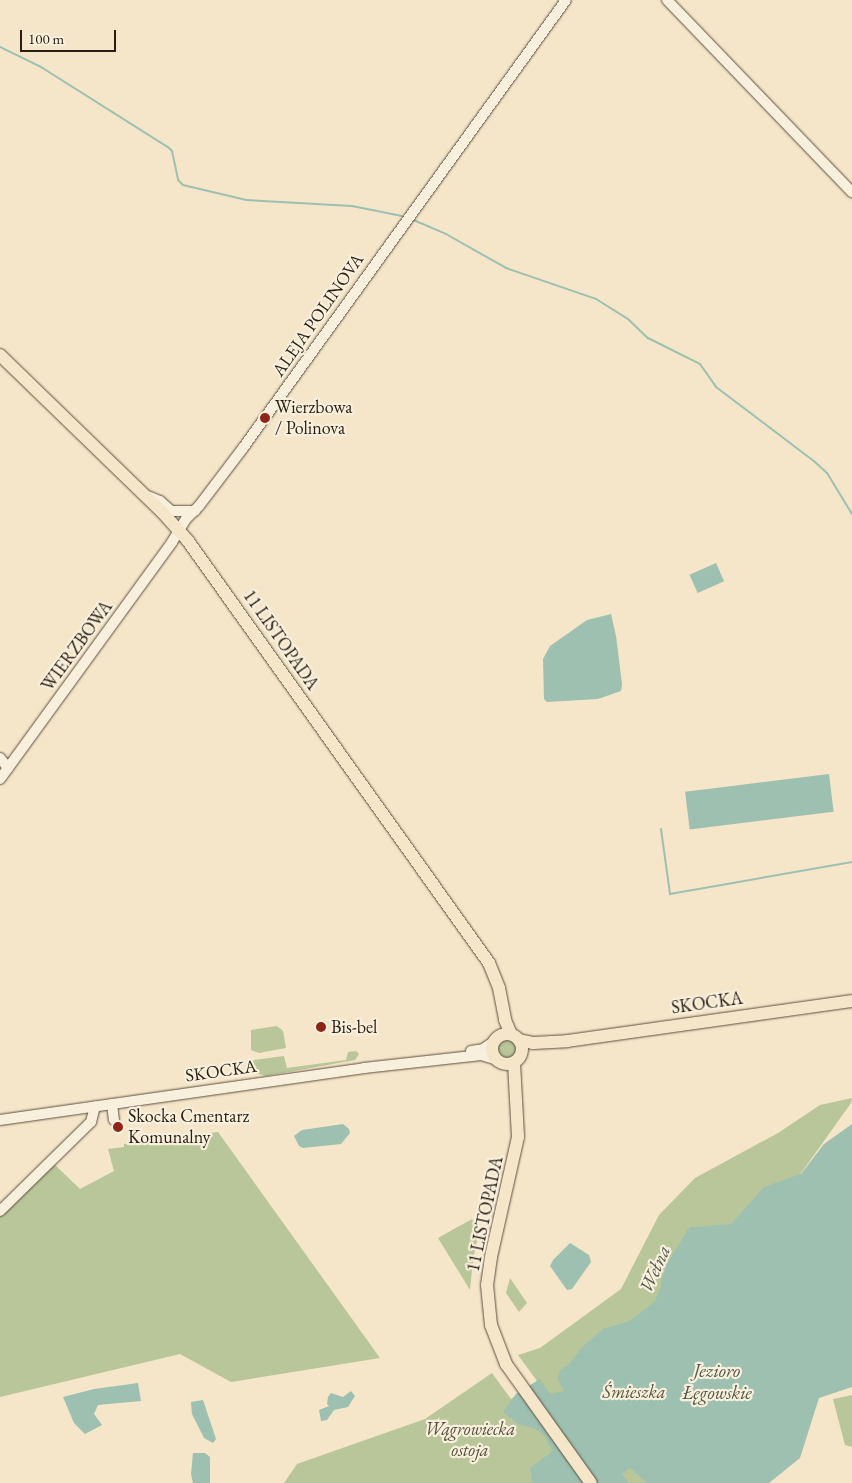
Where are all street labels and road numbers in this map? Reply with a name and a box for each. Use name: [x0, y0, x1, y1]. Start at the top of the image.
street label: ALEJA POLINOVA: [268, 249, 368, 381]
street label: 11 LISTOPADA: [238, 586, 324, 694]
street label: WIERZBOWA: [37, 596, 117, 696]
street label: SKOCKA: [670, 987, 744, 1019]
street label: SKOCKA: [184, 1055, 258, 1087]
street label: 11 LISTOPADA: [462, 1154, 508, 1274]

